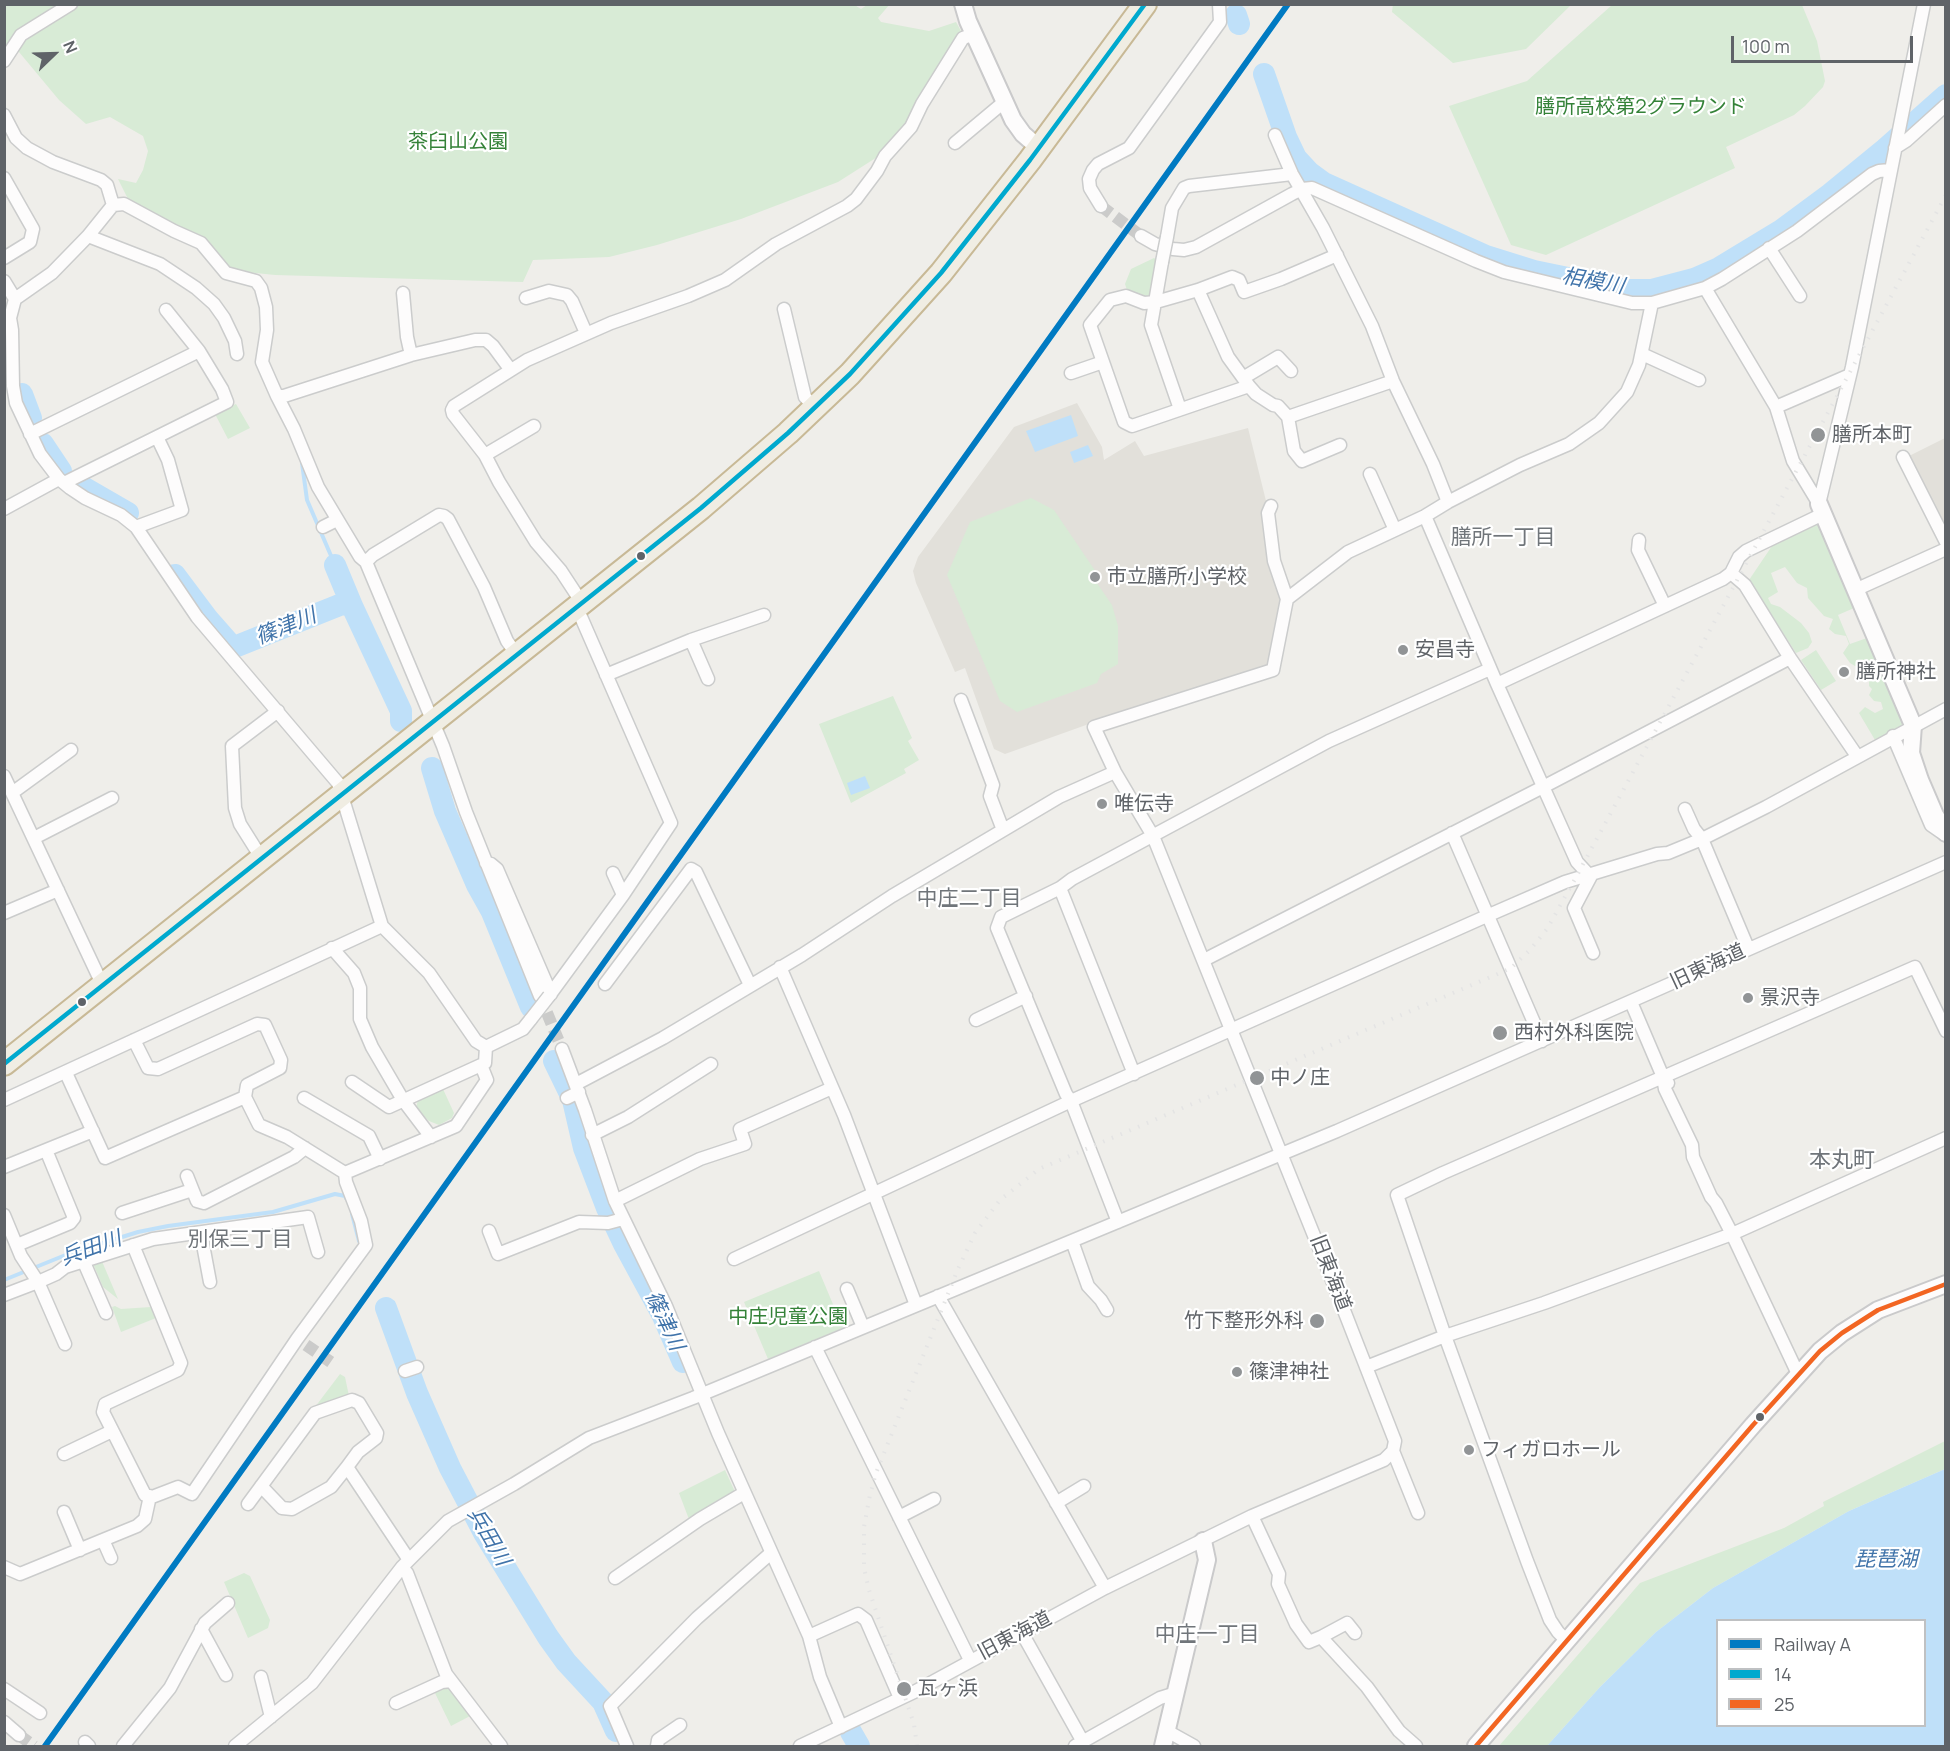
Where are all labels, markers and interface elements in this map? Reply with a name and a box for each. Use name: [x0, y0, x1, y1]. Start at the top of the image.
north arrow: [24, 24, 84, 84]
scale bar: [1734, 24, 1916, 62]
text: 100 m: [1742, 34, 1790, 58]
text: N: [58, 37, 83, 57]
park label: 膳所高校第2グラウンド: [1535, 95, 1747, 119]
park label: 茶臼山公園: [408, 130, 508, 154]
water label: 相模川: [1560, 264, 1626, 300]
place label: 膳所本町: [1832, 423, 1912, 447]
marker: 膳所本町: [1809, 426, 1827, 444]
district label: 膳所一丁目: [1451, 525, 1555, 551]
unlabelled marker: [635, 550, 647, 562]
place label: 市立膳所小学校: [1107, 565, 1247, 589]
marker: 市立膳所小学校: [1088, 570, 1102, 584]
water label: 篠津川: [252, 604, 320, 650]
place label: 安昌寺: [1415, 638, 1475, 662]
marker: 安昌寺: [1396, 643, 1410, 657]
place label: 膳所神社: [1856, 660, 1936, 684]
marker: 膳所神社: [1837, 665, 1851, 679]
place label: 唯伝寺: [1114, 792, 1174, 816]
marker: 唯伝寺: [1095, 797, 1109, 811]
district label: 中庄二丁目: [917, 886, 1021, 912]
street label: 旧東海道: [1667, 939, 1749, 995]
place label: 景沢寺: [1760, 986, 1820, 1010]
marker: 景沢寺: [1741, 991, 1755, 1005]
unlabelled marker: [76, 996, 88, 1008]
place label: 西村外科医院: [1514, 1021, 1634, 1045]
marker: 西村外科医院: [1491, 1024, 1509, 1042]
place label: 中ノ庄: [1270, 1066, 1330, 1090]
marker: 中ノ庄: [1248, 1069, 1266, 1087]
district label: 本丸町: [1809, 1148, 1875, 1174]
water label: 兵田川: [57, 1226, 125, 1272]
district label: 別保三丁目: [188, 1227, 292, 1253]
street label: 旧東海道: [1304, 1231, 1356, 1315]
water label: 篠津川: [639, 1287, 689, 1355]
park label: 中庄児童公園: [728, 1305, 848, 1329]
place label: 竹下整形外科: [1184, 1309, 1304, 1333]
marker: 竹下整形外科: [1308, 1312, 1326, 1330]
place label: 篠津神社: [1249, 1360, 1329, 1384]
marker: 篠津神社: [1230, 1365, 1244, 1379]
unlabelled marker: [1754, 1411, 1766, 1423]
place label: フィガロホール: [1481, 1438, 1621, 1462]
marker: フィガロホール: [1462, 1443, 1476, 1457]
water label: 兵田川: [461, 1503, 515, 1571]
water label: 琵琶湖: [1855, 1547, 1917, 1573]
street label: 旧東海道: [974, 1607, 1056, 1665]
legend: [1716, 1619, 1926, 1727]
district label: 中庄一丁目: [1155, 1622, 1259, 1648]
text: Railway A: [1774, 1632, 1851, 1656]
text: 14: [1774, 1662, 1792, 1686]
place label: 瓦ヶ浜: [918, 1677, 978, 1701]
marker: 瓦ヶ浜: [895, 1680, 913, 1698]
text: 25: [1774, 1692, 1795, 1716]

